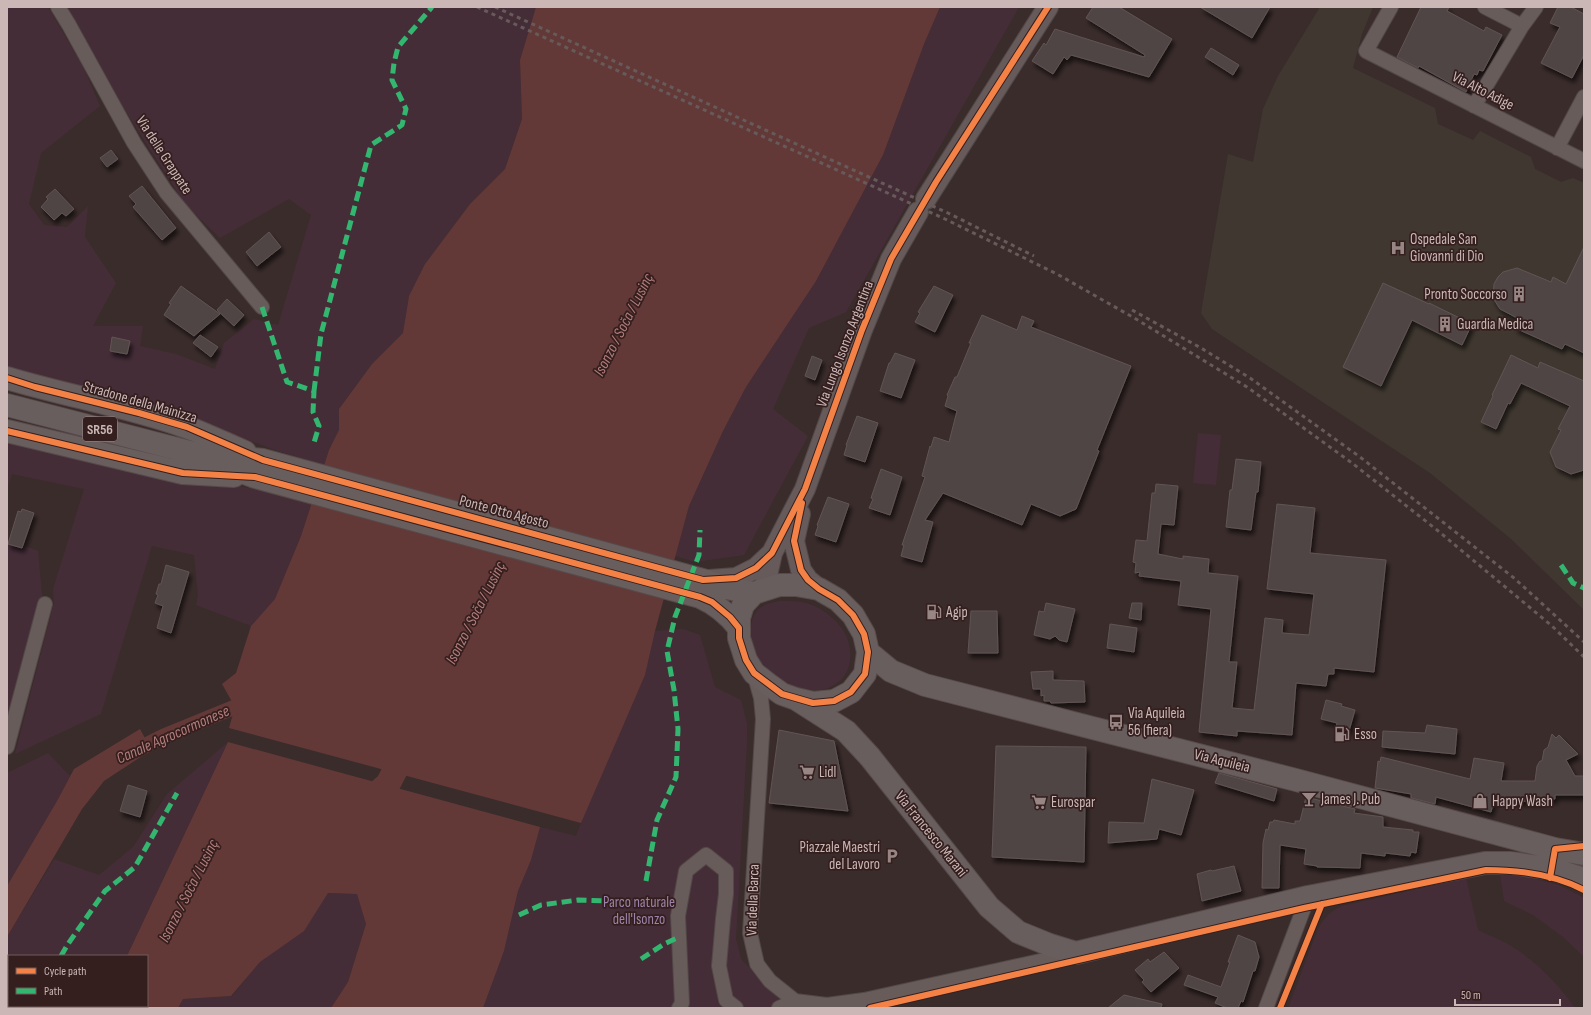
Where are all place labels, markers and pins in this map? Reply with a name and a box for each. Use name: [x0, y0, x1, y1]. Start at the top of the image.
place label: Ospedale San Giovanni di Dio: [1410, 230, 1484, 266]
hospital icon: Ospedale San Giovanni di Dio: [1389, 239, 1407, 257]
place label: Pronto Soccorso: [1424, 285, 1507, 304]
building icon: Pronto Soccorso: [1510, 285, 1528, 303]
building icon: Guardia Medica: [1436, 315, 1454, 333]
place label: Guardia Medica: [1457, 315, 1534, 334]
fuel station icon: Agip: [925, 603, 943, 621]
place label: Agip: [945, 603, 968, 622]
place label: Via Aquileia 56 (fiera): [1128, 704, 1185, 740]
bus stop icon: Via Aquileia 56 (fiera): [1107, 713, 1125, 731]
fuel station icon: Esso: [1333, 725, 1351, 743]
place label: Esso: [1354, 725, 1377, 744]
supermarket icon: Lidl: [798, 763, 816, 781]
place label: Lidl: [819, 763, 836, 782]
bar icon: James J. Pub: [1300, 790, 1318, 808]
place label: James J. Pub: [1320, 790, 1380, 809]
shop icon: Happy Wash: [1471, 792, 1489, 810]
place label: Happy Wash: [1492, 792, 1553, 811]
supermarket icon: Eurospar: [1030, 793, 1048, 811]
place label: Eurospar: [1051, 793, 1096, 812]
place label: Piazzale Maestri del Lavoro: [800, 838, 880, 874]
parking icon: Piazzale Maestri del Lavoro: [883, 847, 901, 865]

